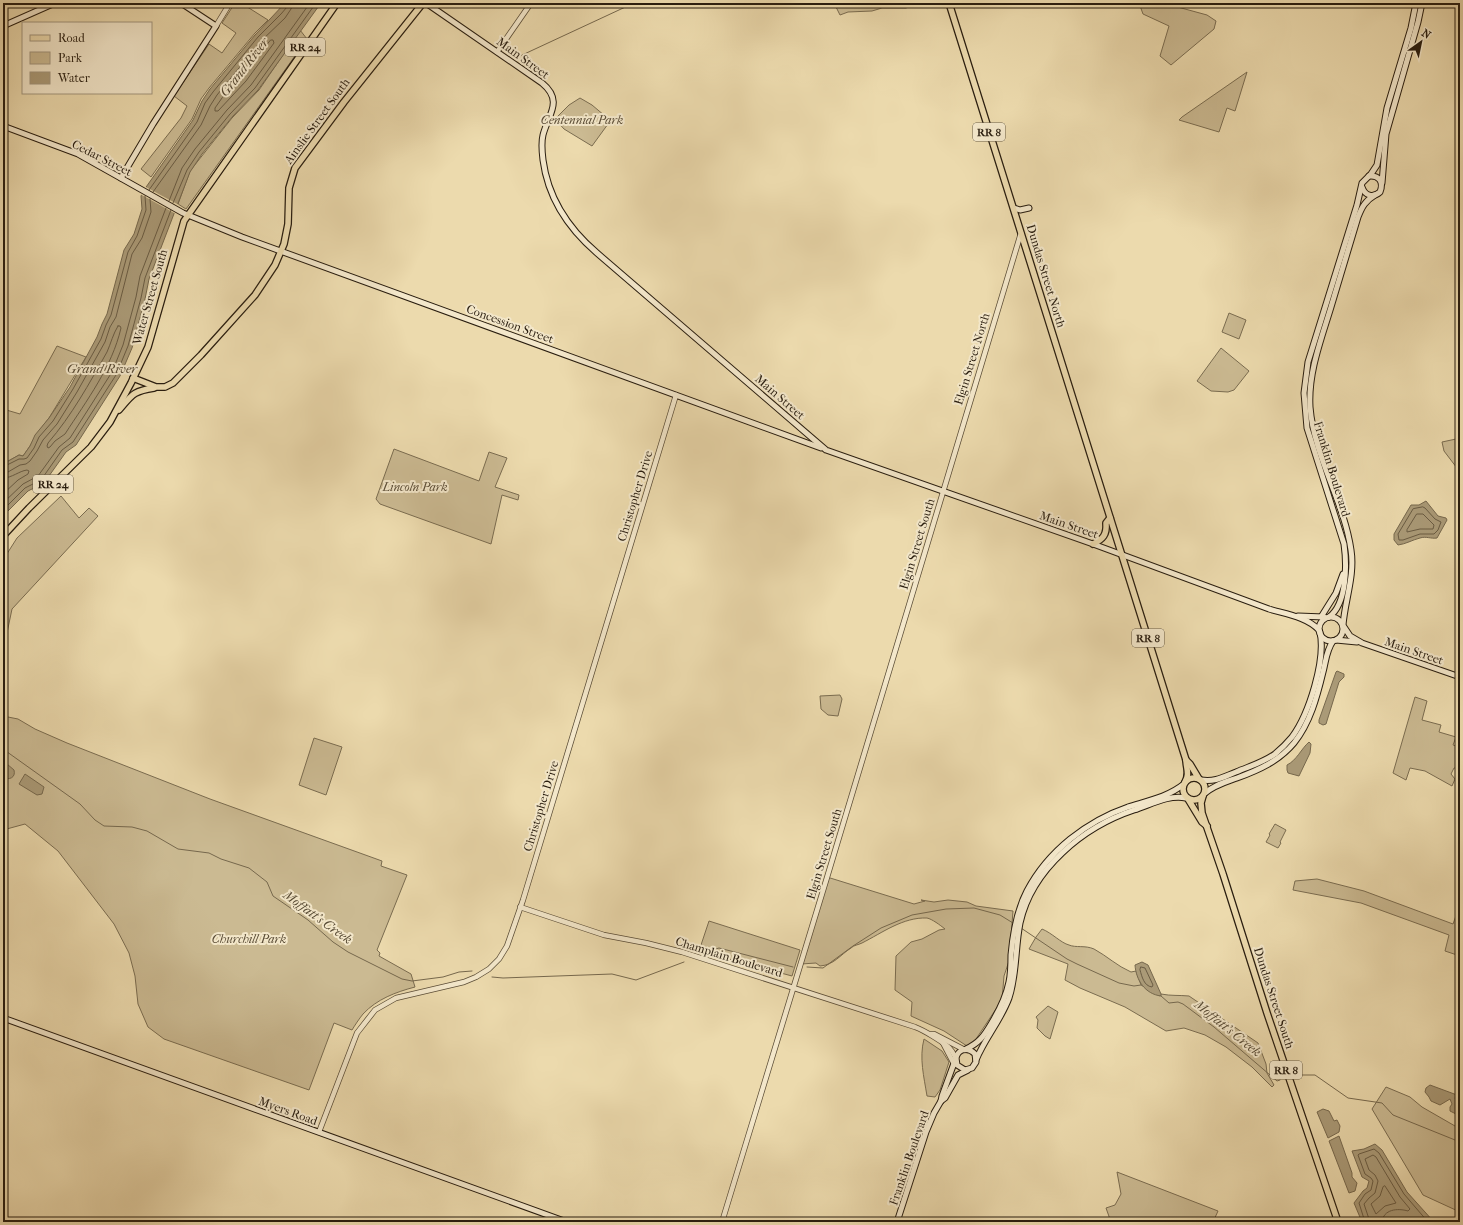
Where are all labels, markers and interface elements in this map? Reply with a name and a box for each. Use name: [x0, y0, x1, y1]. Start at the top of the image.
legend: [22, 22, 152, 94]
north arrow: [1401, 22, 1441, 62]
text: N: [1419, 26, 1434, 42]
text: Road: [58, 31, 85, 45]
water label: Grand River: [217, 34, 272, 99]
street label: Main Street: [494, 34, 552, 82]
road number: RR 24: [285, 38, 325, 56]
text: Park: [58, 51, 83, 65]
text: Water: [57, 71, 91, 85]
street label: Ainslie Street South: [281, 75, 353, 167]
park label: Centennial Park: [541, 113, 623, 127]
road number: RR 8: [973, 123, 1005, 141]
street label: Cedar Street: [70, 137, 135, 179]
street label: Dundas Street North: [1024, 223, 1068, 330]
street label: Water Street South: [129, 247, 170, 347]
street label: Concession Street: [464, 302, 556, 347]
street label: Elgin Street North: [951, 311, 993, 407]
water label: Grand River: [67, 361, 138, 376]
street label: Main Street: [752, 372, 808, 423]
street label: Franklin Boulevard: [1311, 420, 1353, 519]
street label: Christopher Drive: [615, 449, 655, 543]
road number: RR 24: [33, 475, 73, 493]
park label: Lincoln Park: [381, 480, 448, 494]
street label: Elgin Street South: [897, 497, 938, 591]
street label: Main Street: [1038, 508, 1101, 542]
road number: RR 8: [1132, 629, 1164, 647]
street label: Main Street: [1383, 634, 1446, 668]
street label: Christopher Drive: [521, 759, 561, 853]
street label: Elgin Street South: [804, 807, 845, 901]
water label: Moffatt's Creek: [280, 887, 355, 947]
park label: Churchill Park: [212, 932, 286, 946]
street label: Champlain Boulevard: [674, 934, 785, 980]
street label: Dundas Street South: [1251, 945, 1297, 1051]
water label: Moffatt's Creek: [1191, 996, 1264, 1059]
road number: RR 8: [1270, 1061, 1302, 1079]
street label: Myers Road: [257, 1094, 320, 1128]
street label: Franklin Boulevard: [886, 1108, 932, 1207]

